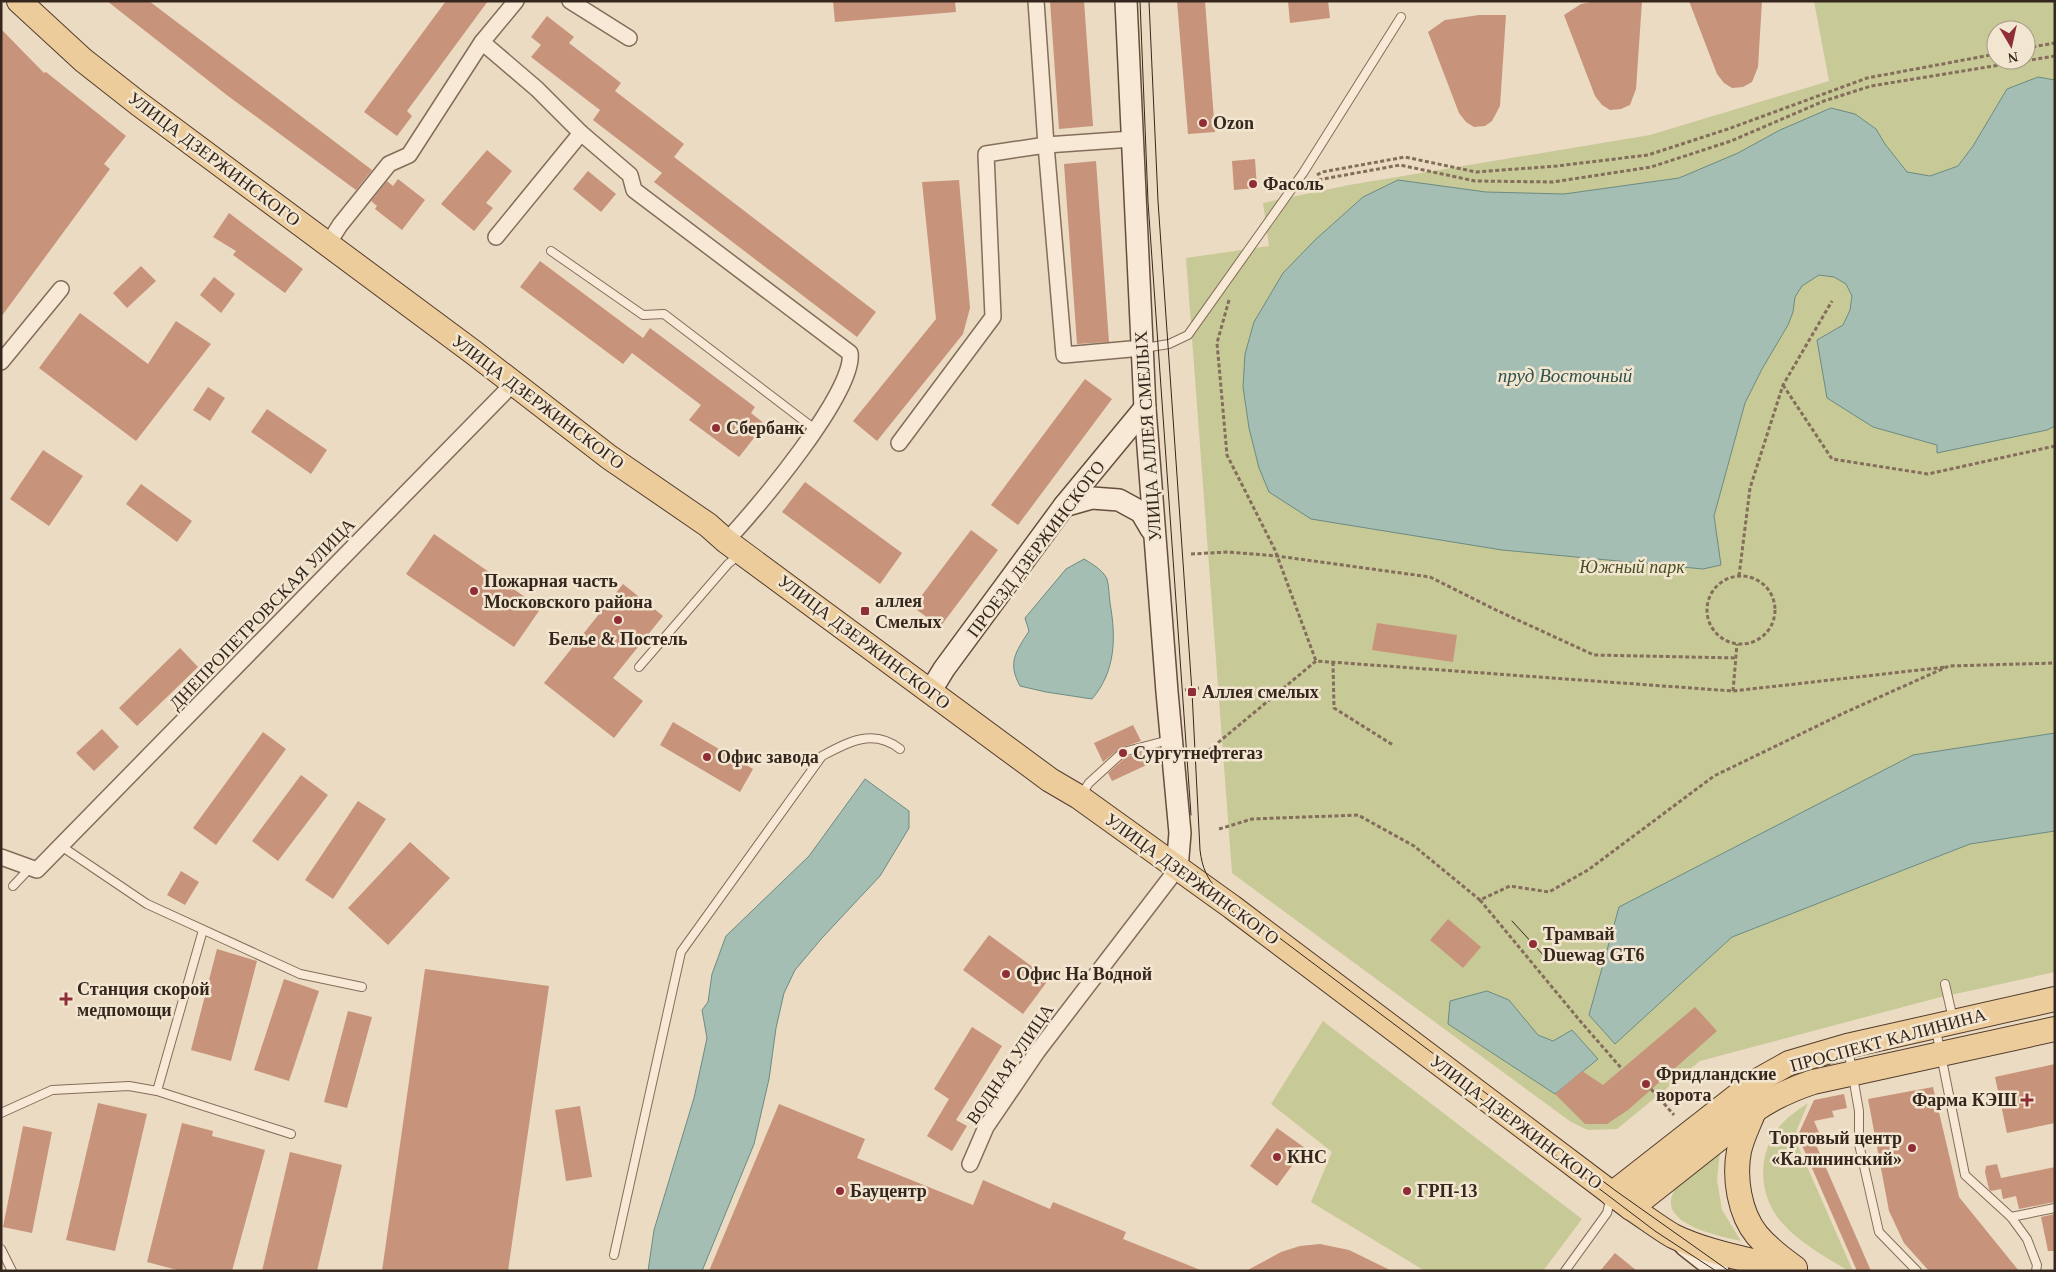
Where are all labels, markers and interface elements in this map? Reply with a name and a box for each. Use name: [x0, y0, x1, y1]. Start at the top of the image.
north arrow: [1986, 20, 2036, 70]
text: N: [2007, 49, 2019, 66]
street label: УЛИЦА ДЗЕРЖИНСКОГО: [124, 88, 304, 230]
place label: Ozon: [1213, 113, 1254, 133]
marker: Ozon: [1197, 117, 1209, 129]
place label: Фасоль: [1263, 174, 1324, 194]
marker: Фасоль: [1247, 178, 1259, 190]
street label: УЛИЦА АЛЛЕЯ СМЕЛЫХ: [1131, 330, 1165, 542]
street label: УЛИЦА ДЗЕРЖИНСКОГО: [448, 331, 628, 473]
water label: пруд Восточный: [1498, 365, 1633, 386]
place label: Сбербанк: [726, 418, 805, 438]
marker: Сбербанк: [710, 422, 722, 434]
street label: ПРОЕЗД ДЗЕРЖИНСКОГО: [963, 457, 1109, 641]
street label: ДНЕПРОПЕТРОВСКАЯ УЛИЦА: [165, 514, 359, 714]
park label: Южный парк: [1578, 557, 1685, 577]
place label: Пожарная часть Московского района: [484, 571, 652, 612]
street label: УЛИЦА ДЗЕРЖИНСКОГО: [774, 571, 954, 713]
marker: Пожарная часть Московского района: [468, 585, 480, 597]
place label: аллея Смелых: [875, 591, 941, 632]
marker: аллея Смелых: [859, 605, 871, 617]
marker: Белье & Постель: [612, 614, 624, 626]
place label: Белье & Постель: [549, 629, 688, 649]
place label: Аллея смелых: [1202, 682, 1319, 702]
marker: Аллея смелых: [1186, 686, 1198, 698]
place label: Сургутнефтегаз: [1133, 743, 1263, 763]
place label: Офис завода: [717, 747, 819, 767]
marker: Сургутнефтегаз: [1117, 747, 1129, 759]
marker: Офис завода: [701, 751, 713, 763]
street label: УЛИЦА ДЗЕРЖИНСКОГО: [1101, 809, 1283, 949]
place label: Трамвай Duewag GT6: [1543, 924, 1645, 965]
marker: Трамвай Duewag GT6: [1527, 938, 1539, 950]
place label: Офис На Водной: [1016, 964, 1152, 984]
marker: Офис На Водной: [1000, 968, 1012, 980]
place label: Станция скорой медпомощи: [77, 979, 210, 1020]
marker: Станция скорой медпомощи: [59, 992, 73, 1006]
street label: ВОДНАЯ УЛИЦА: [962, 1000, 1058, 1128]
street label: ПРОСПЕКТ КАЛИНИНА: [1788, 1004, 1988, 1076]
street label: УЛИЦА ДЗЕРЖИНСКОГО: [1426, 1051, 1606, 1193]
place label: Фридландские ворота: [1656, 1064, 1776, 1105]
marker: Фридландские ворота: [1640, 1078, 1652, 1090]
place label: Фарма КЭШ: [1912, 1090, 2017, 1110]
marker: Фарма КЭШ: [2021, 1094, 2033, 1106]
place label: Торговый центр «Калининский»: [1769, 1128, 1902, 1169]
marker: Торговый центр «Калининский»: [1906, 1142, 1918, 1154]
place label: КНС: [1287, 1147, 1327, 1167]
marker: КНС: [1271, 1151, 1283, 1163]
place label: Бауцентр: [850, 1181, 927, 1201]
place label: ГРП-13: [1417, 1181, 1477, 1201]
marker: Бауцентр: [834, 1185, 846, 1197]
marker: ГРП-13: [1401, 1185, 1413, 1197]

